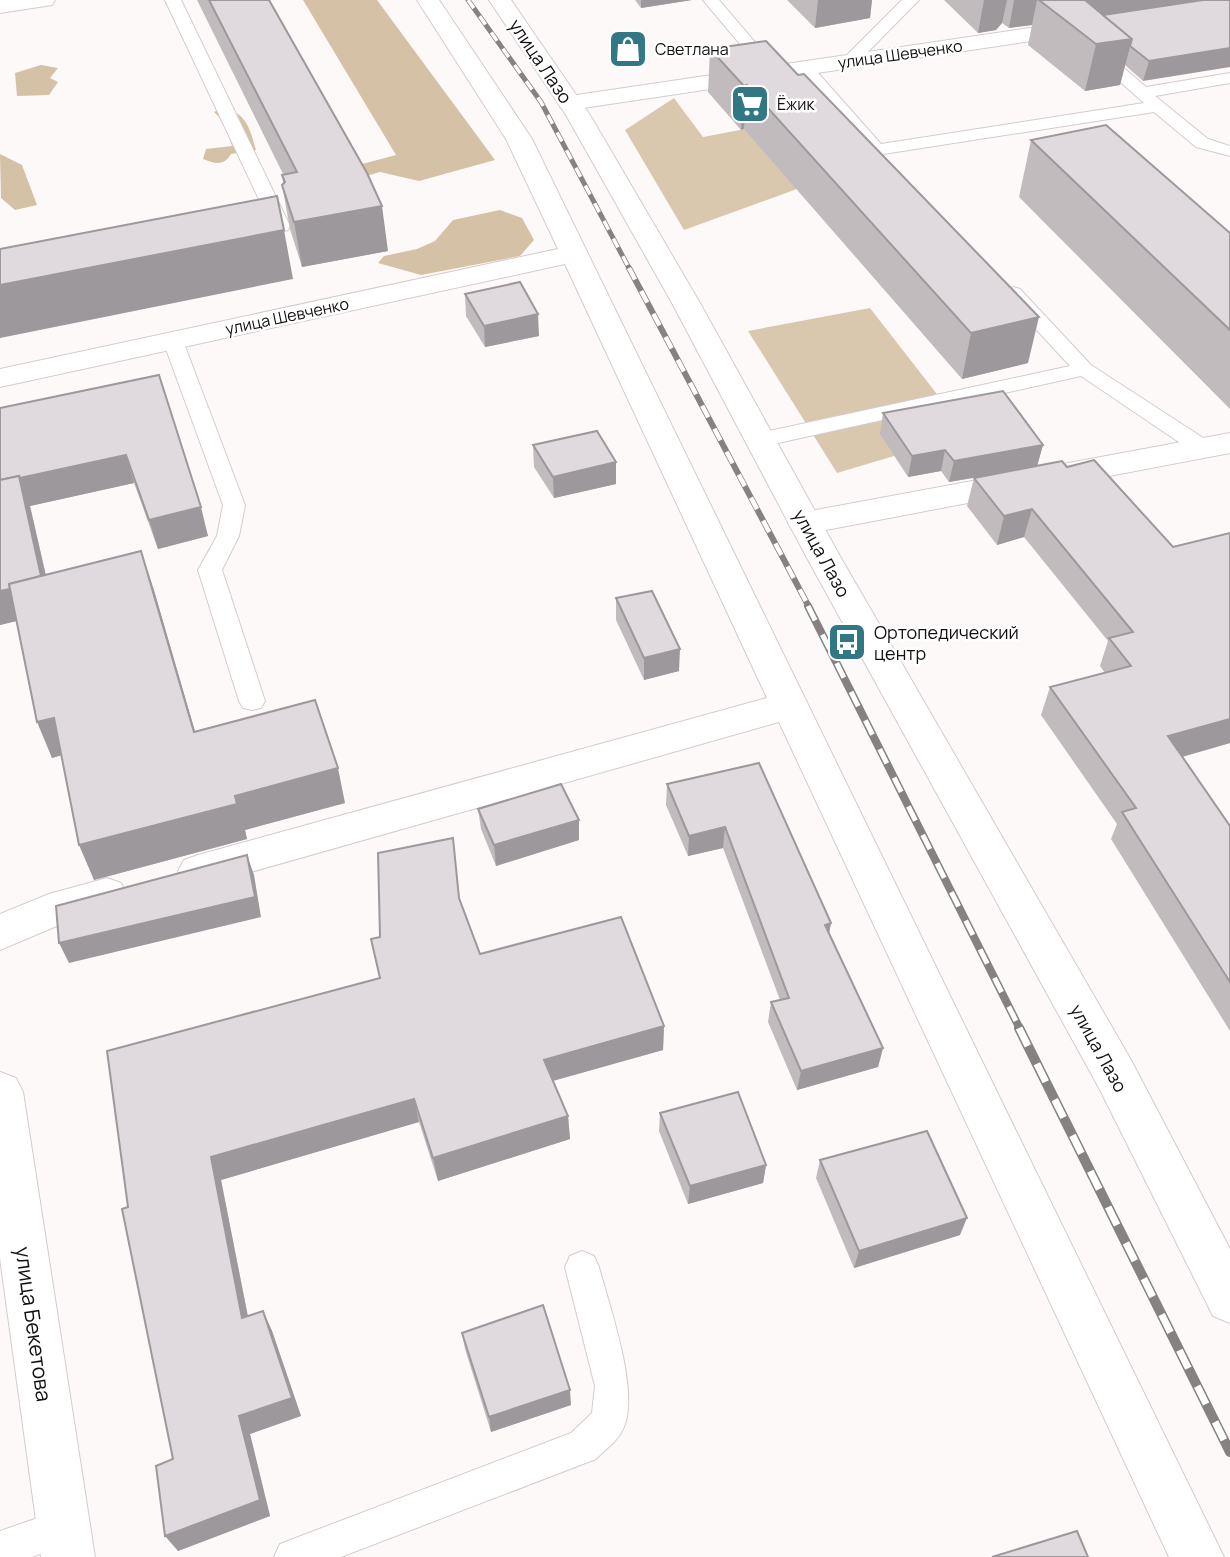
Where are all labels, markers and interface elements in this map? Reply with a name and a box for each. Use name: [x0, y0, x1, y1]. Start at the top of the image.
street label: улица Лазо: [504, 14, 578, 108]
shop icon: Светлана: [607, 28, 649, 70]
street label: улица Шевченко: [836, 34, 964, 74]
place label: Светлана: [655, 38, 729, 60]
supermarket icon: Ёжик: [729, 83, 771, 125]
place label: Ёжик: [777, 93, 815, 115]
street label: улица Шевченко: [223, 292, 351, 340]
street label: улица Лазо: [788, 505, 856, 601]
place label: Ортопедический центр: [874, 620, 1019, 665]
bus stop icon: Ортопедический центр: [826, 621, 868, 663]
street label: улица Лазо: [1065, 1000, 1133, 1096]
street label: улица Бекетова: [9, 1245, 59, 1403]

